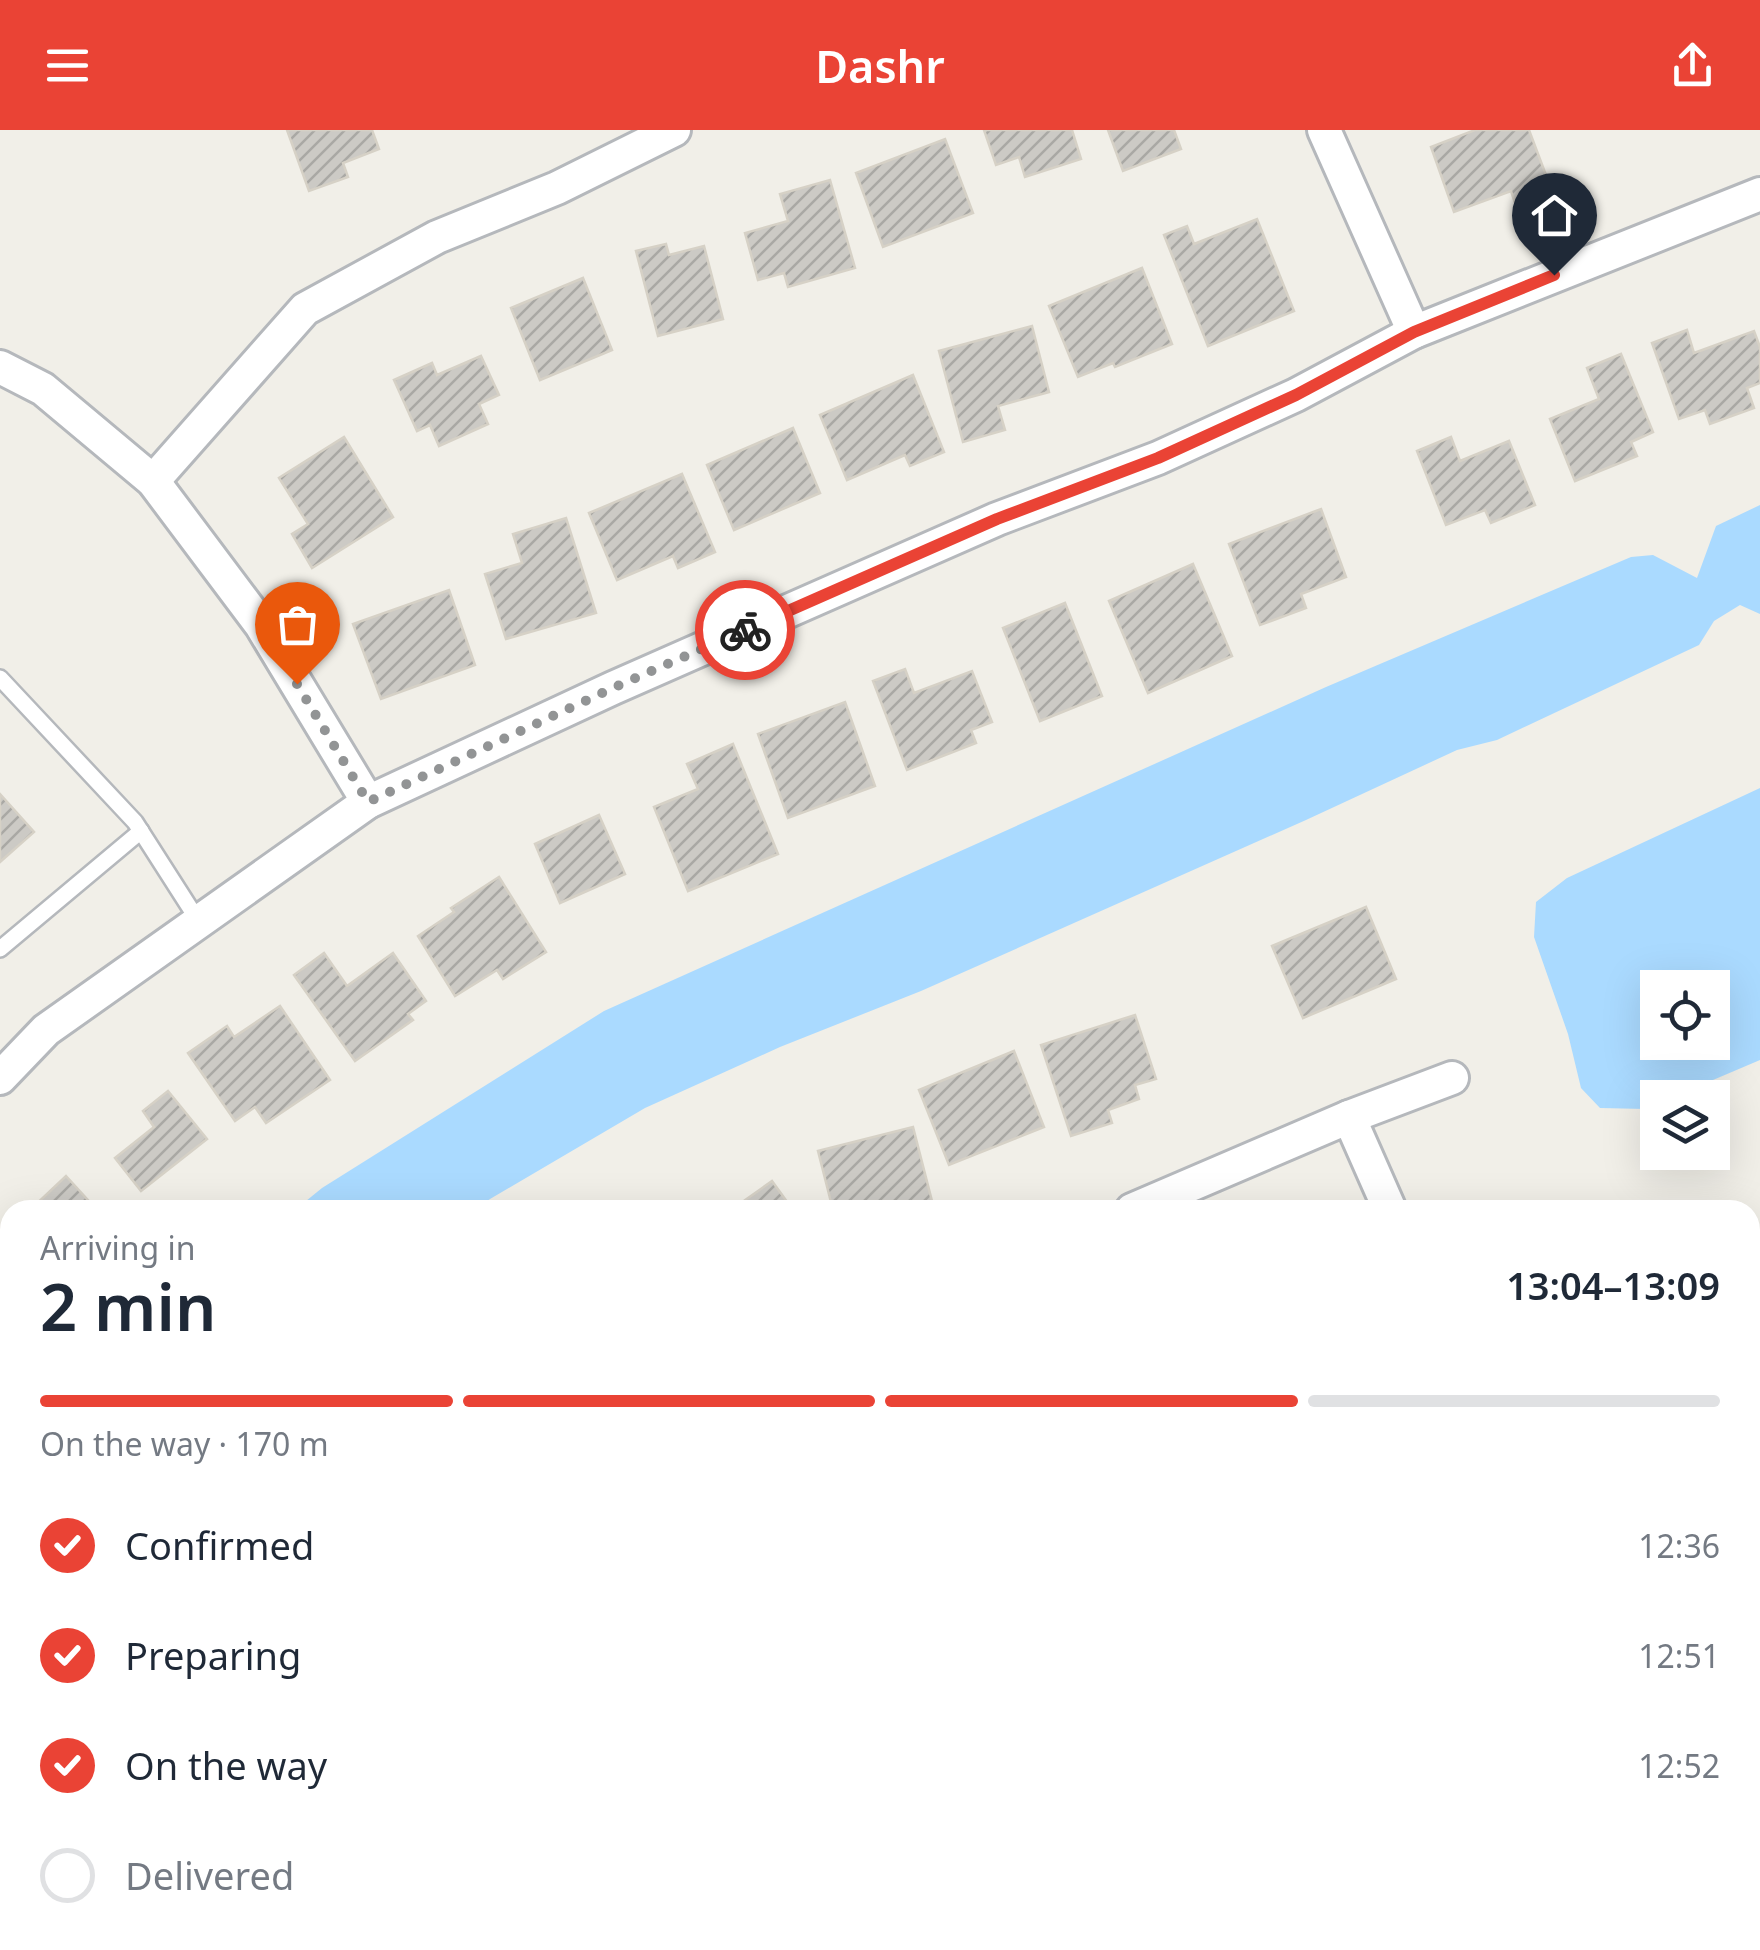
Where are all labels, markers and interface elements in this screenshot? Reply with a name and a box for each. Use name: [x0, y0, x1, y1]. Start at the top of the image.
text: Dashr: [815, 35, 945, 96]
icon: menu: [40, 38, 95, 93]
icon: share: [1665, 38, 1720, 93]
pin: [1512, 173, 1597, 276]
icon: home: [1527, 188, 1582, 243]
courier: [695, 580, 795, 680]
pin: [255, 582, 340, 685]
icon: bag: [270, 597, 325, 652]
icon: bike: [718, 603, 773, 658]
map controls: [1640, 970, 1730, 1170]
button: locate: [1640, 970, 1730, 1060]
button: layers: [1640, 1080, 1730, 1170]
text: Arriving in: [40, 1226, 195, 1269]
text: 13:04–13:09: [1506, 1259, 1720, 1311]
text: 2 min: [40, 1262, 216, 1350]
text: On the way · 170 m: [40, 1422, 329, 1465]
icon: check: [40, 1518, 95, 1573]
text: Confirmed: [125, 1519, 314, 1571]
text: 12:36: [1638, 1524, 1720, 1567]
icon: check: [40, 1628, 95, 1683]
text: Preparing: [125, 1629, 301, 1681]
text: 12:51: [1638, 1634, 1720, 1677]
icon: check: [40, 1738, 95, 1793]
text: On the way: [125, 1739, 327, 1791]
text: 12:52: [1638, 1744, 1720, 1787]
text: Delivered: [125, 1849, 294, 1901]

